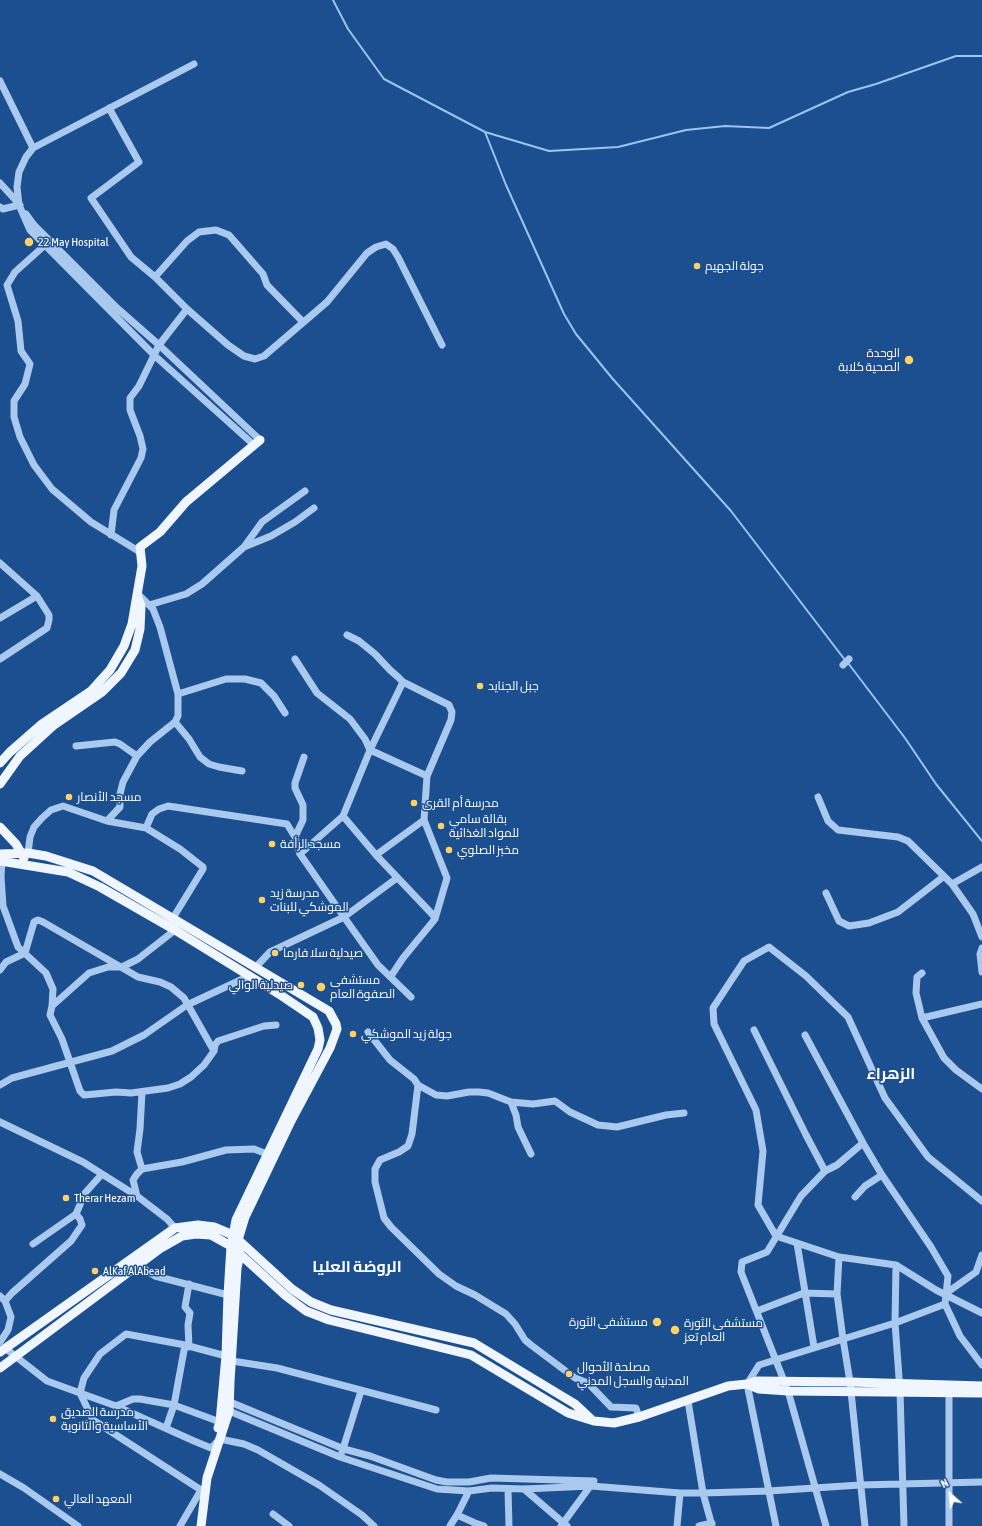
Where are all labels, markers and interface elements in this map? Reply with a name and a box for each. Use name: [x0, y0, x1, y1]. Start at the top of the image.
place label: 22 May Hospital: [38, 235, 109, 249]
marker: 22 May Hospital: [23, 236, 35, 248]
place label: جولة الجهيم: [705, 259, 764, 273]
marker: جولة الجهيم: [692, 261, 702, 271]
place label: الوحدة الصحية كلابة: [838, 346, 900, 374]
marker: الوحدة الصحية كلابة: [903, 354, 915, 366]
place label: جبل الجنايد: [488, 679, 539, 693]
marker: جبل الجنايد: [475, 681, 485, 691]
place label: مسجد الأنصار: [77, 790, 141, 804]
marker: مسجد الأنصار: [64, 792, 74, 802]
place label: مدرسة أم القرى: [422, 796, 499, 810]
marker: مدرسة أم القرى: [409, 798, 419, 808]
place label: بقالة سامي للمواد الغذائية: [449, 812, 519, 840]
marker: بقالة سامي للمواد الغذائية: [436, 821, 446, 831]
place label: مسجد الرأفة: [280, 837, 341, 851]
marker: مسجد الرأفة: [267, 839, 277, 849]
place label: مخبز الصلوي: [457, 843, 519, 857]
marker: مخبز الصلوي: [444, 845, 454, 855]
place label: مدرسة زيد الموشكي للبنات: [270, 886, 349, 914]
marker: مدرسة زيد الموشكي للبنات: [257, 895, 267, 905]
place label: صيدلية سلا فارما: [283, 946, 363, 960]
marker: صيدلية سلا فارما: [270, 948, 280, 958]
place label: مستشفى الصفوة العام: [330, 973, 395, 1001]
place label: صيدلية الوالي: [229, 978, 293, 992]
marker: صيدلية الوالي: [296, 980, 306, 990]
marker: مستشفى الصفوة العام: [315, 981, 327, 993]
place label: جولة زيد الموشكي: [361, 1027, 452, 1041]
marker: جولة زيد الموشكي: [348, 1029, 358, 1039]
district label: الزهراء: [867, 1064, 915, 1084]
place label: Therar Hezam: [74, 1191, 135, 1205]
marker: Therar Hezam: [61, 1193, 71, 1203]
district label: الروضة العليا: [312, 1257, 402, 1277]
place label: AlKaf AlAbead: [103, 1264, 166, 1278]
marker: AlKaf AlAbead: [90, 1266, 100, 1276]
place label: مستشفى الثورة: [569, 1315, 648, 1329]
marker: مستشفى الثورة: [651, 1316, 663, 1328]
place label: مستشفى الثورة العام تعز: [684, 1316, 763, 1344]
marker: مستشفى الثورة العام تعز: [669, 1324, 681, 1336]
place label: مصلحة الأحوال المدنية والسجل المدني: [577, 1360, 689, 1388]
marker: مصلحة الأحوال المدنية والسجل المدني: [564, 1369, 574, 1379]
place label: مدرسة الصديق الأساسية والثانوية: [61, 1405, 148, 1433]
marker: مدرسة الصديق الأساسية والثانوية: [48, 1414, 58, 1424]
north arrow: [930, 1474, 970, 1514]
text: N: [939, 1476, 950, 1490]
place label: المعهد العالي: [64, 1492, 132, 1506]
marker: المعهد العالي: [51, 1494, 61, 1504]

